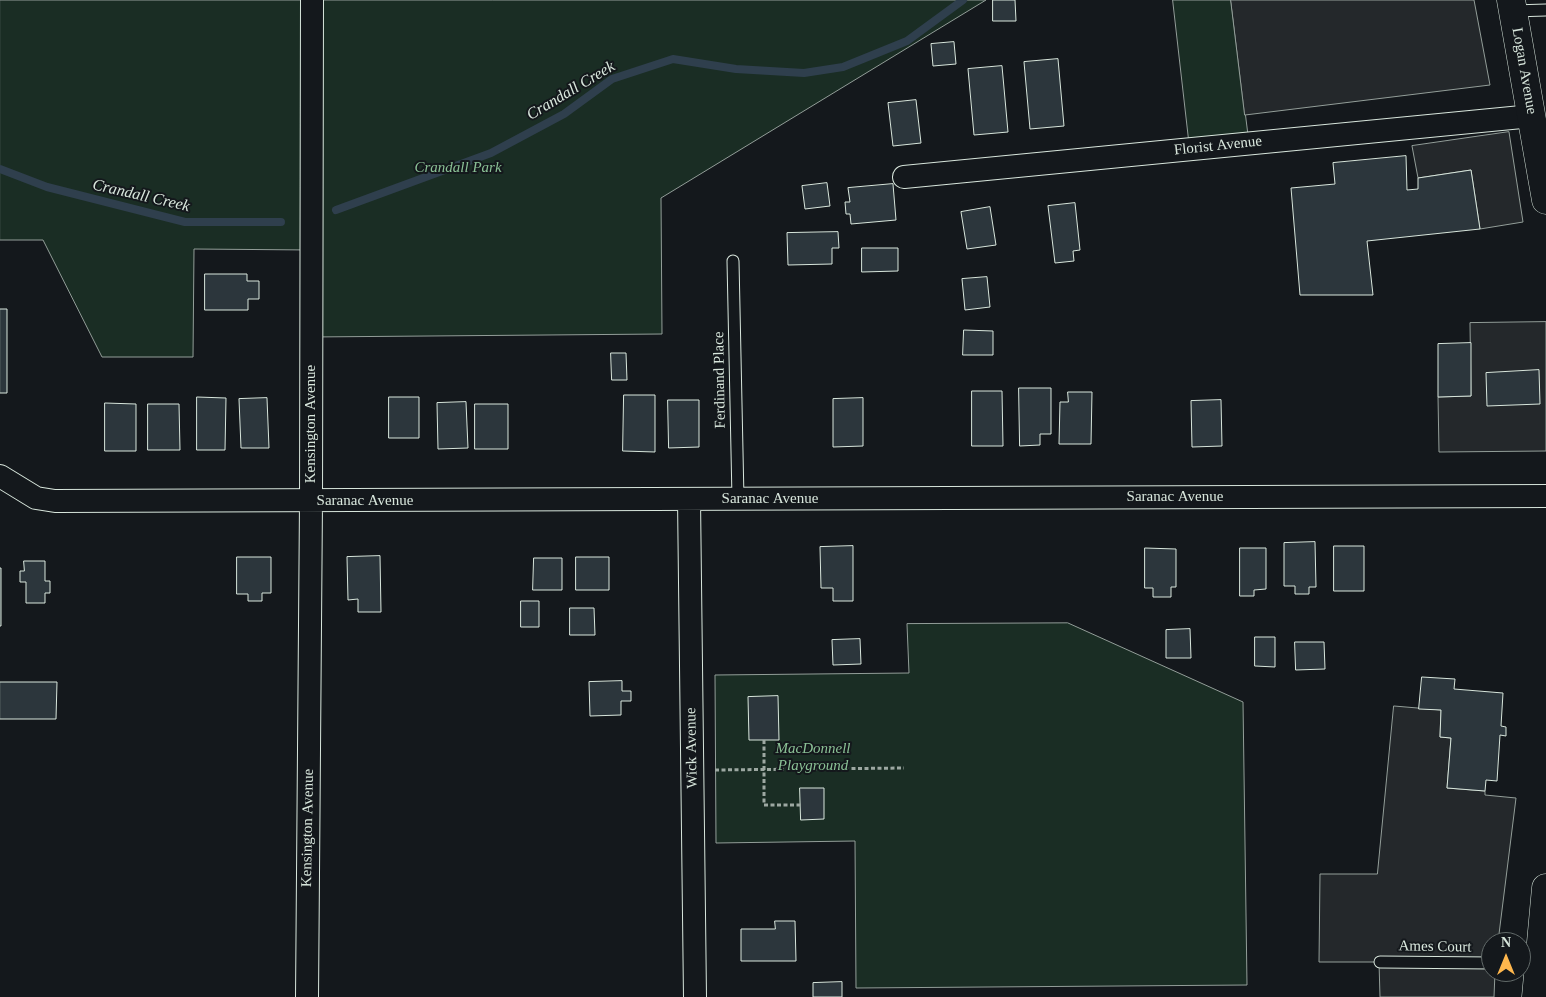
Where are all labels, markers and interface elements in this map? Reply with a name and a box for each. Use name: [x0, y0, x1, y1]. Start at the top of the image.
street label: Logan Avenue: [1508, 26, 1540, 116]
water label: Crandall Creek: [523, 57, 619, 125]
street label: Florist Avenue: [1173, 132, 1263, 160]
park label: Crandall Park: [414, 159, 502, 177]
water label: Crandall Creek: [90, 175, 192, 217]
street label: Ferdinand Place: [710, 331, 730, 429]
street label: Kensington Avenue: [302, 365, 320, 483]
street label: Saranac Avenue: [1127, 488, 1223, 506]
street label: Saranac Avenue: [722, 490, 818, 508]
street label: Saranac Avenue: [317, 492, 413, 510]
street label: Wick Avenue: [682, 707, 702, 789]
park label: MacDonnell Playground: [776, 740, 850, 775]
street label: Kensington Avenue: [298, 769, 318, 887]
north arrow: [1481, 932, 1531, 982]
text: N: [1501, 935, 1511, 950]
street label: Ames Court: [1398, 937, 1472, 957]

